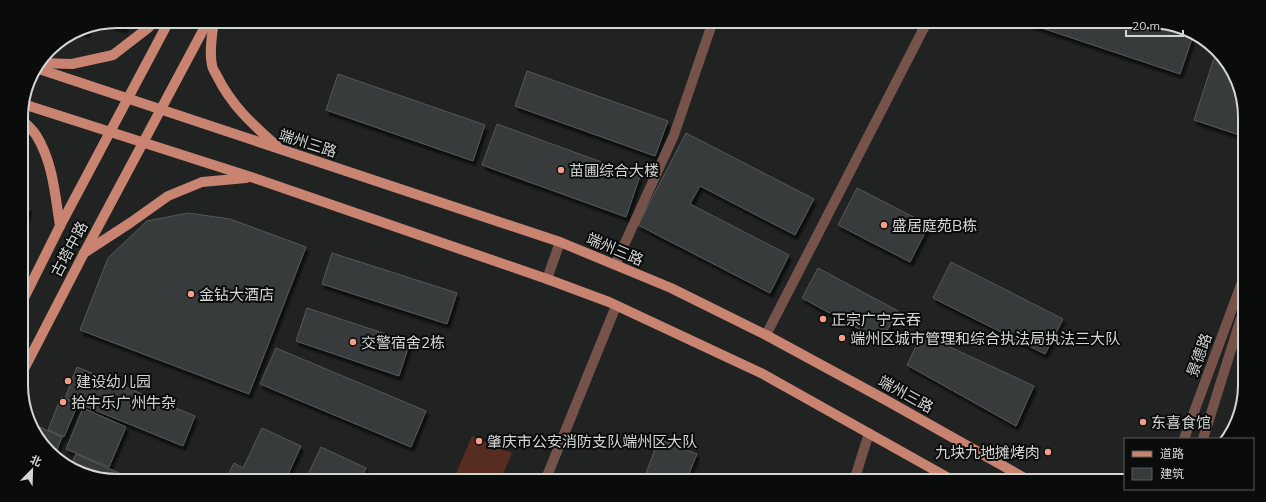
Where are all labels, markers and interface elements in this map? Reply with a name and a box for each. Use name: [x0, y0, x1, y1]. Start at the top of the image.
scale bar: [1126, 12, 1183, 38]
text: 20 m: [1132, 18, 1160, 33]
street label: 端州三路: [277, 125, 339, 161]
place label: 苗圃综合大楼: [569, 161, 659, 180]
marker: 苗圃综合大楼: [556, 165, 566, 175]
place label: 盛居庭苑B栋: [892, 216, 977, 235]
street label: 古塔中路: [47, 218, 91, 280]
marker: 盛居庭苑B栋: [879, 220, 889, 230]
street label: 端州三路: [584, 229, 646, 269]
place label: 金钻大酒店: [199, 285, 274, 304]
marker: 金钻大酒店: [186, 289, 196, 299]
place label: 正宗广宁云吞: [831, 310, 921, 329]
marker: 正宗广宁云吞: [818, 314, 828, 324]
place label: 端州区城市管理和综合执法局执法三大队: [850, 329, 1120, 348]
street label: 景德路: [1182, 331, 1216, 379]
place label: 交警宿舍2栋: [361, 333, 445, 352]
marker: 端州区城市管理和综合执法局执法三大队: [837, 333, 847, 343]
marker: 交警宿舍2栋: [348, 337, 358, 347]
street label: 端州三路: [875, 371, 937, 417]
place label: 建设幼儿园: [76, 372, 151, 391]
marker: 建设幼儿园: [63, 376, 73, 386]
place label: 拾牛乐广州牛杂: [71, 393, 176, 412]
marker: 拾牛乐广州牛杂: [58, 397, 68, 407]
place label: 东喜食馆: [1151, 413, 1211, 432]
marker: 东喜食馆: [1138, 417, 1148, 427]
place label: 肇庆市公安消防支队端州区大队: [487, 432, 697, 451]
marker: 肇庆市公安消防支队端州区大队: [474, 436, 484, 446]
legend: [1124, 438, 1254, 490]
place label: 九块九地摊烤肉: [935, 443, 1040, 462]
text: 道路: [1160, 446, 1184, 461]
marker: 九块九地摊烤肉: [1043, 447, 1053, 457]
north arrow: [12, 450, 52, 490]
text: 北: [28, 452, 44, 469]
text: 建筑: [1160, 466, 1184, 481]

